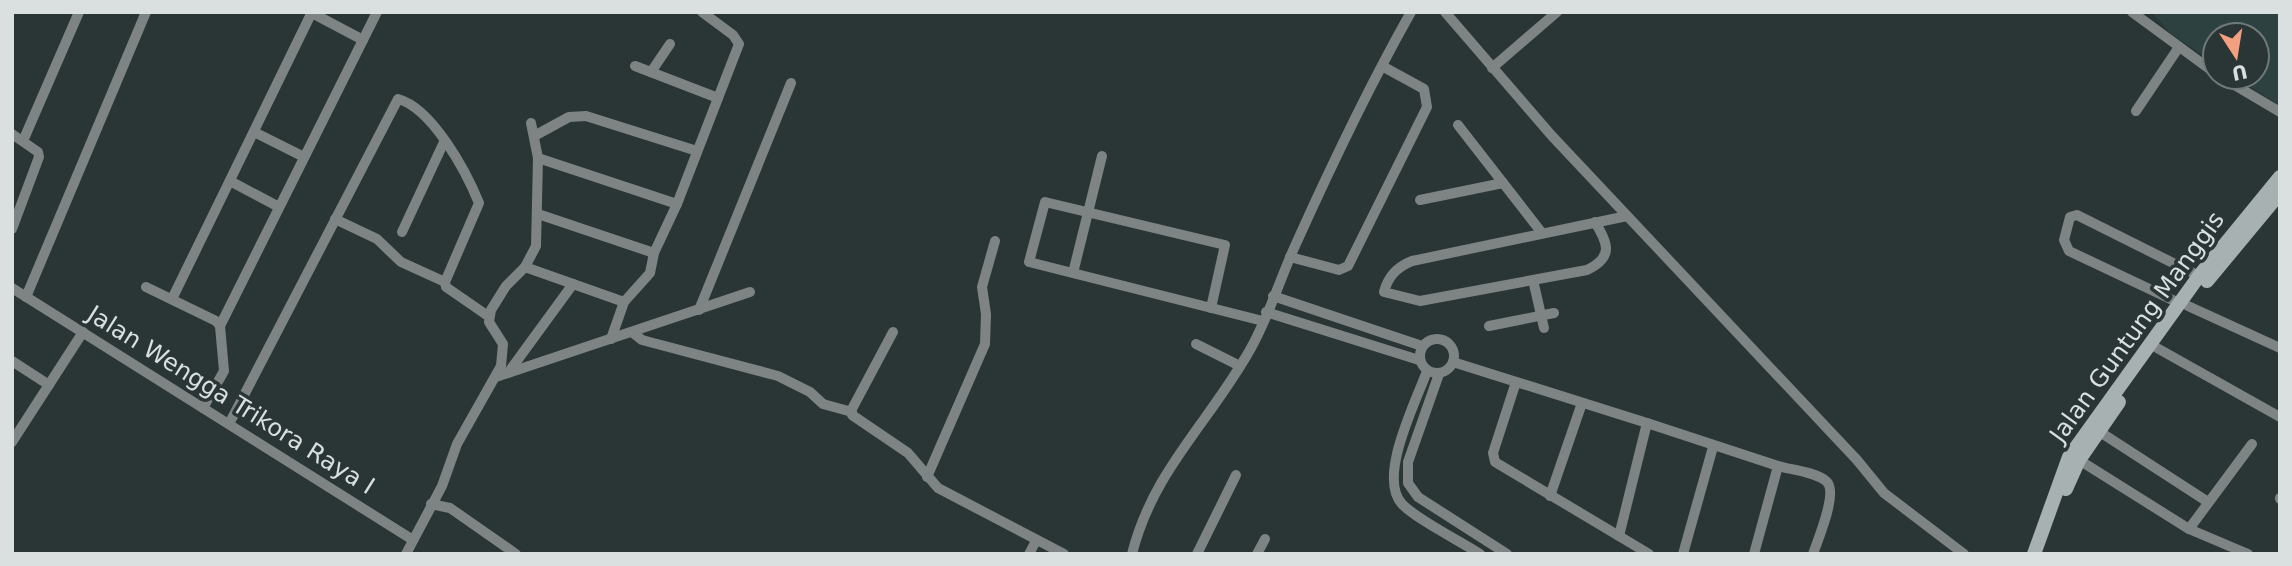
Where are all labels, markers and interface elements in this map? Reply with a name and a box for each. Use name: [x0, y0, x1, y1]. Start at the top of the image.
north arrow: [2201, 21, 2271, 91]
text: U: [2230, 60, 2249, 85]
street label: Jalan Guntung Manggis: [2043, 206, 2230, 449]
street label: Jalan Wengga Trikora Raya I: [81, 299, 380, 500]

